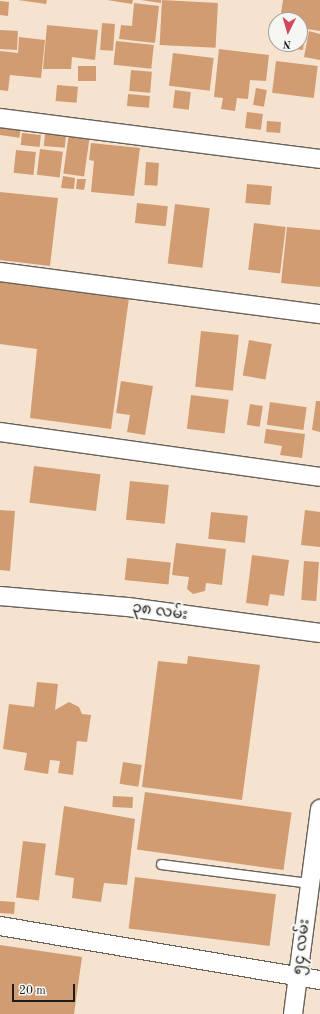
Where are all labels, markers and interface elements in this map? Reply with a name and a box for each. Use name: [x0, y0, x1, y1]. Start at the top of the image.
north arrow: [268, 12, 308, 52]
text: N: [282, 38, 292, 49]
street label: ၃၈ လမ်း: [131, 599, 189, 625]
street label: ၅၄ လမ်း: [290, 918, 314, 976]
scale bar: [14, 976, 77, 1002]
text: 20 m: [19, 985, 46, 997]

